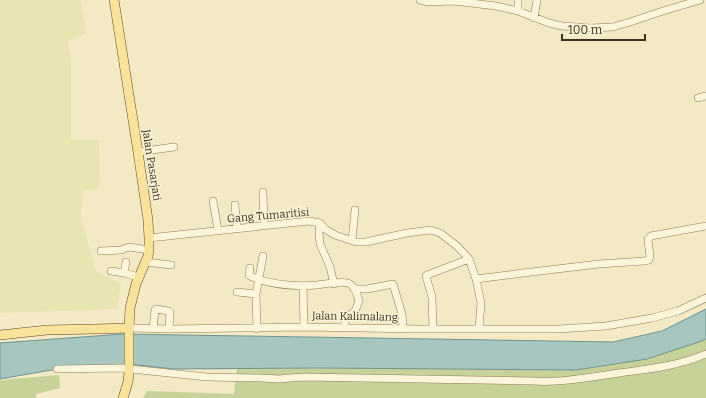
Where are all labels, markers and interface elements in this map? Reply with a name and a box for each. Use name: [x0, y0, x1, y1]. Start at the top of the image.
scale bar: [562, 16, 645, 42]
text: 100 m: [568, 23, 603, 37]
street label: Jalan Pasarjati: [139, 127, 164, 203]
street label: Gang Tumaritisi: [226, 205, 310, 226]
street label: Jalan Kalimalang: [311, 309, 398, 324]

